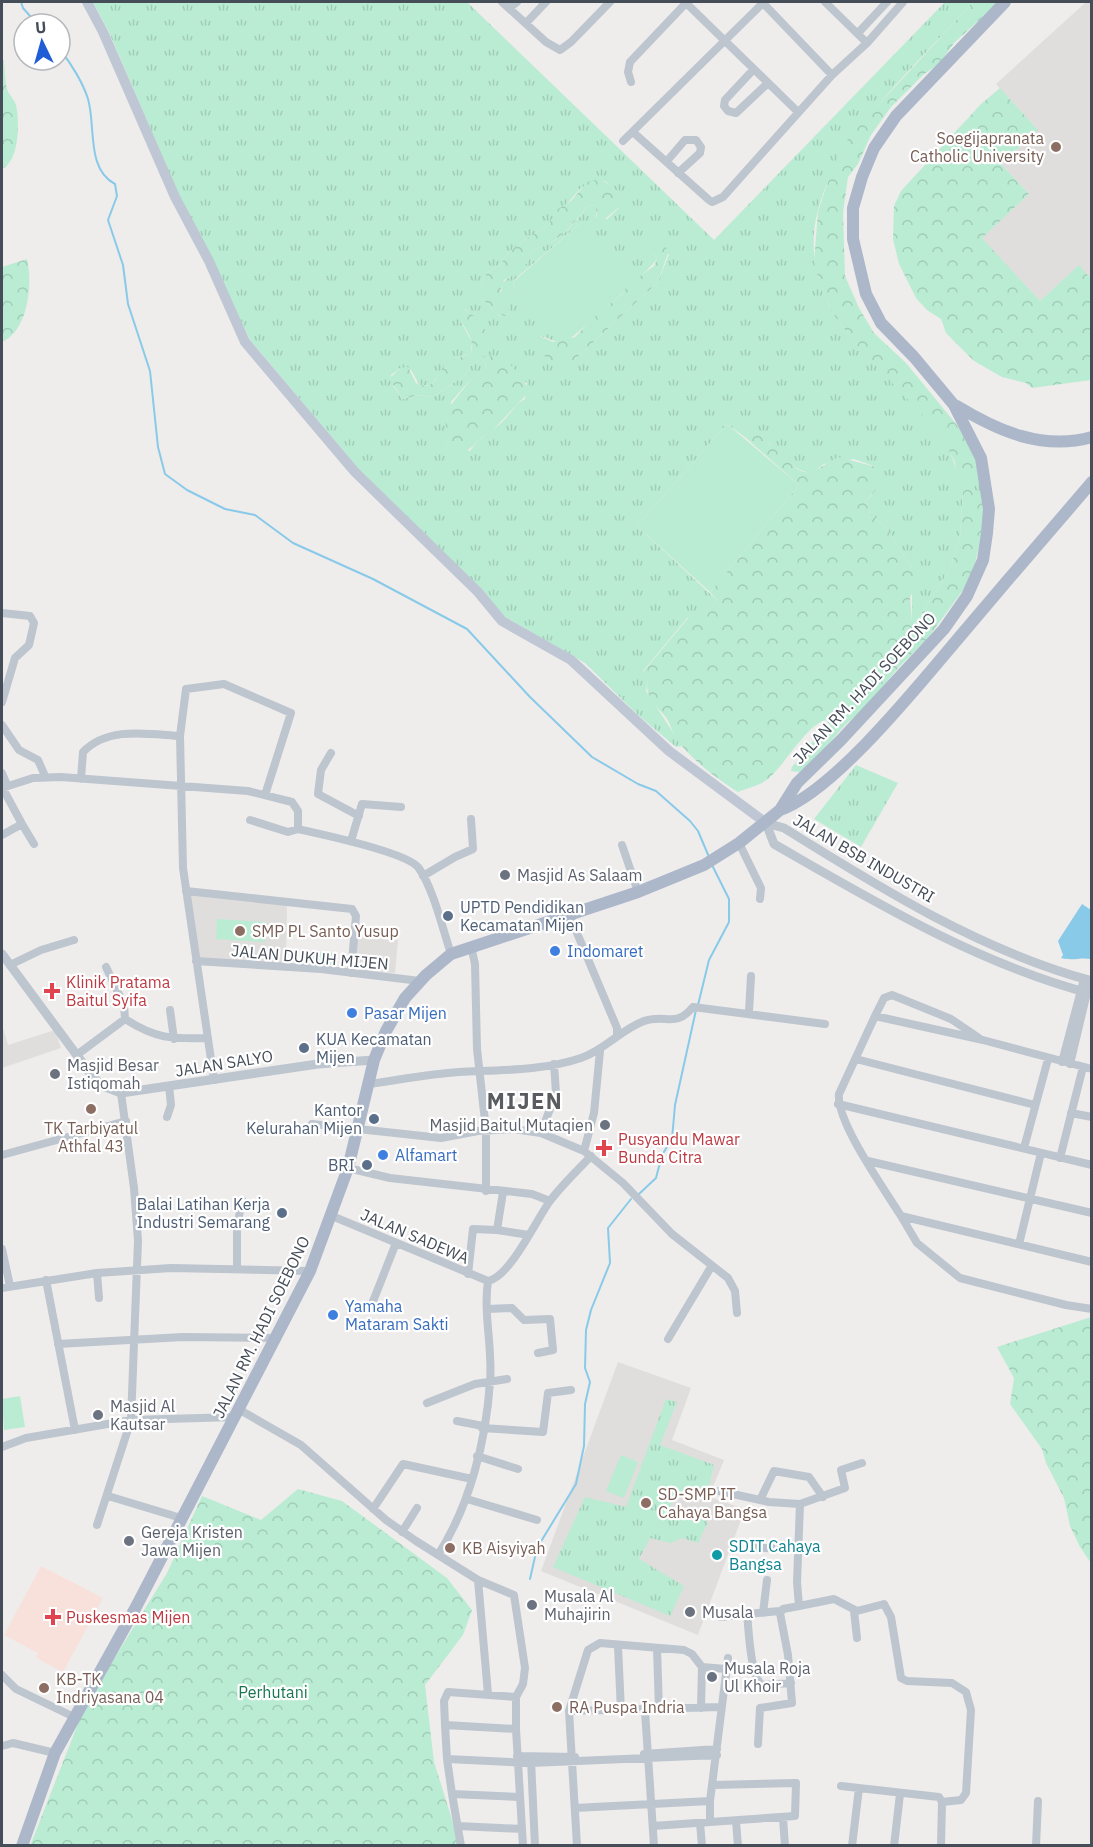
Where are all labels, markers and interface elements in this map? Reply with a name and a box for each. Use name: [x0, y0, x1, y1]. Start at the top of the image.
north arrow: [12, 12, 72, 72]
text: U: [34, 17, 47, 38]
place label: Soegijapranata Catholic University: [910, 128, 1044, 166]
marker: Soegijapranata Catholic University: [1049, 140, 1063, 154]
street label: JALAN RM. HADI SOEBONO: [788, 608, 940, 768]
street label: JALAN BSB INDUSTRI: [790, 809, 938, 907]
place label: Masjid As Salaam: [517, 865, 642, 885]
marker: Masjid As Salaam: [498, 868, 512, 882]
place label: UPTD Pendidikan Kecamatan Mijen: [460, 897, 584, 935]
marker: UPTD Pendidikan Kecamatan Mijen: [441, 909, 455, 923]
place label: SMP PL Santo Yusup: [252, 921, 399, 941]
marker: SMP PL Santo Yusup: [233, 924, 247, 938]
street label: JALAN DUKUH MIJEN: [231, 940, 389, 974]
place label: Indomaret: [567, 941, 643, 961]
marker: Indomaret: [548, 944, 562, 958]
place label: Klinik Pratama Baitul Syifa: [66, 972, 171, 1010]
marker: Klinik Pratama Baitul Syifa: [43, 982, 61, 1000]
place label: Pasar Mijen: [364, 1003, 447, 1023]
marker: Pasar Mijen: [345, 1006, 359, 1020]
place label: KUA Kecamatan Mijen: [316, 1029, 432, 1067]
marker: KUA Kecamatan Mijen: [297, 1041, 311, 1055]
street label: JALAN SALYO: [174, 1045, 274, 1081]
place label: Masjid Besar Istiqomah: [67, 1055, 159, 1093]
marker: Masjid Besar Istiqomah: [48, 1067, 62, 1081]
district label: MIJEN: [487, 1086, 563, 1115]
place label: Kantor Kelurahan Mijen: [246, 1100, 362, 1138]
marker: TK Tarbiyatul Athfal 43: [84, 1102, 98, 1116]
marker: Kantor Kelurahan Mijen: [367, 1112, 381, 1126]
place label: Masjid Baitul Mutaqien: [429, 1115, 593, 1135]
place label: TK Tarbiyatul Athfal 43: [44, 1118, 138, 1156]
marker: Masjid Baitul Mutaqien: [598, 1118, 612, 1132]
place label: Pusyandu Mawar Bunda Citra: [618, 1129, 740, 1167]
marker: Pusyandu Mawar Bunda Citra: [595, 1139, 613, 1157]
place label: Alfamart: [395, 1145, 457, 1165]
marker: Alfamart: [376, 1148, 390, 1162]
place label: BRI: [328, 1155, 355, 1175]
marker: BRI: [360, 1158, 374, 1172]
place label: Balai Latihan Kerja Industri Semarang: [137, 1194, 271, 1232]
street label: JALAN SADEWA: [358, 1204, 472, 1268]
marker: Balai Latihan Kerja Industri Semarang: [275, 1206, 289, 1220]
street label: JALAN RM. HADI SOEBONO: [208, 1233, 314, 1421]
place label: Yamaha Mataram Sakti: [345, 1296, 449, 1334]
marker: Yamaha Mataram Sakti: [326, 1308, 340, 1322]
place label: Masjid Al Kautsar: [110, 1396, 175, 1434]
marker: Masjid Al Kautsar: [91, 1408, 105, 1422]
place label: SD-SMP IT Cahaya Bangsa: [658, 1484, 767, 1522]
marker: SD-SMP IT Cahaya Bangsa: [639, 1496, 653, 1510]
place label: Gereja Kristen Jawa Mijen: [141, 1522, 243, 1560]
marker: Gereja Kristen Jawa Mijen: [122, 1534, 136, 1548]
place label: SDIT Cahaya Bangsa: [729, 1536, 821, 1574]
place label: KB Aisyiyah: [462, 1538, 546, 1558]
marker: KB Aisyiyah: [443, 1541, 457, 1555]
marker: SDIT Cahaya Bangsa: [710, 1548, 724, 1562]
place label: Musala Al Muhajirin: [544, 1586, 614, 1624]
marker: Musala Al Muhajirin: [525, 1598, 539, 1612]
place label: Musala: [702, 1602, 754, 1622]
marker: Musala: [683, 1605, 697, 1619]
place label: Puskesmas Mijen: [66, 1607, 190, 1627]
marker: Puskesmas Mijen: [44, 1608, 62, 1626]
place label: Musala Roja Ul Khoir: [724, 1658, 811, 1696]
place label: KB-TK Indriyasana 04: [56, 1669, 164, 1707]
marker: Musala Roja Ul Khoir: [705, 1670, 719, 1684]
marker: KB-TK Indriyasana 04: [37, 1681, 51, 1695]
park label: Perhutani: [238, 1682, 308, 1702]
place label: RA Puspa Indria: [569, 1697, 685, 1717]
marker: RA Puspa Indria: [550, 1700, 564, 1714]

